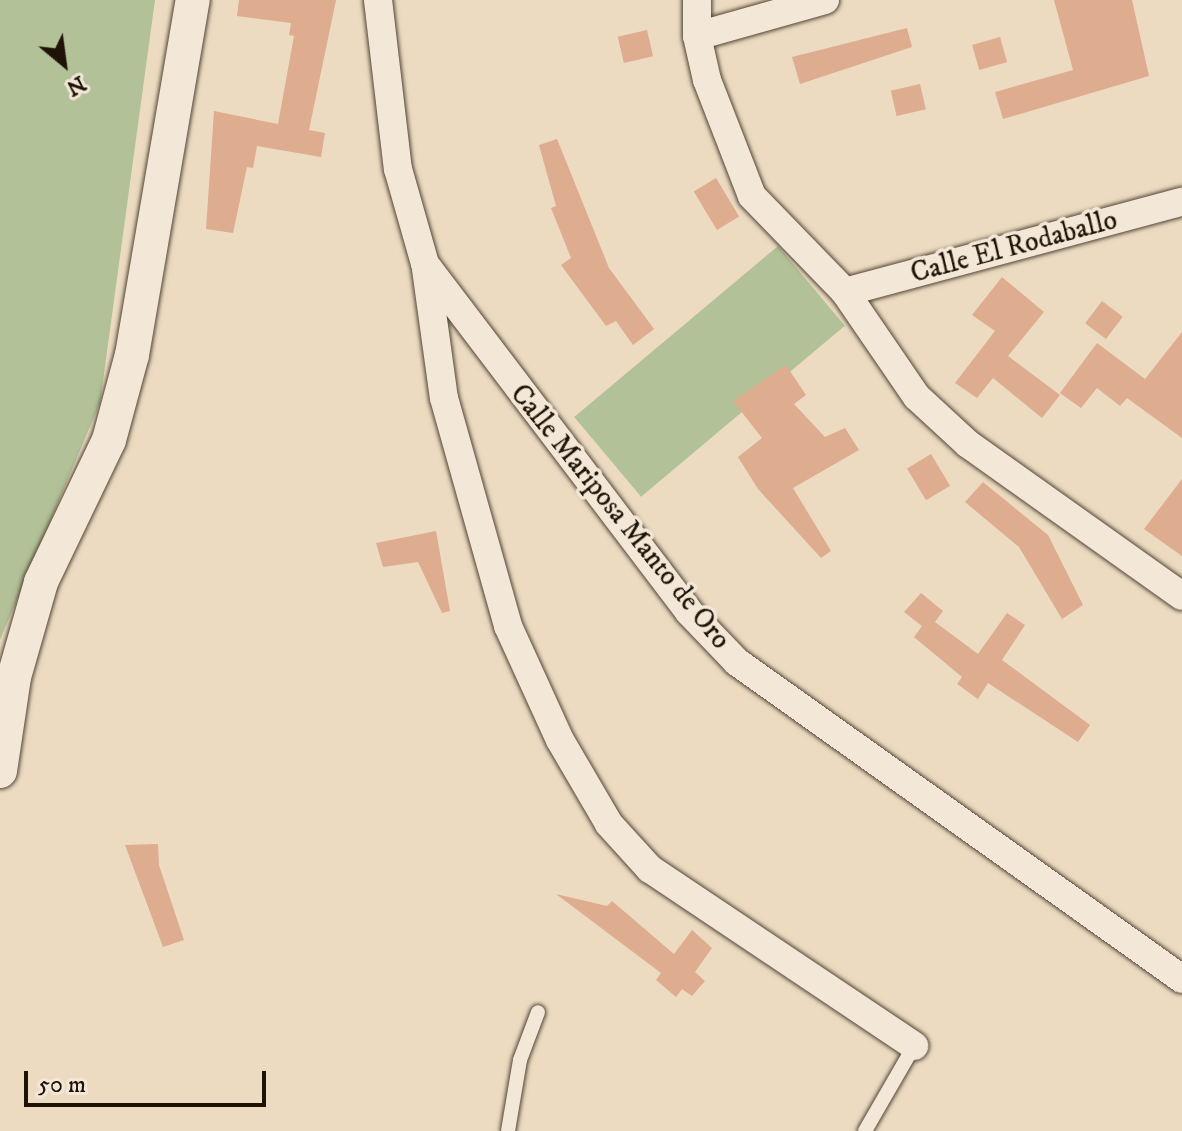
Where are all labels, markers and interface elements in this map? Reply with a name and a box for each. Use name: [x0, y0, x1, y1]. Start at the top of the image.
north arrow: [24, 24, 104, 104]
text: N: [61, 69, 90, 102]
street label: Calle El Rodaballo: [907, 203, 1121, 291]
street label: Calle Mariposa Manto de Oro: [503, 378, 737, 656]
scale bar: [28, 1055, 270, 1105]
text: 50 m: [38, 1070, 86, 1100]

